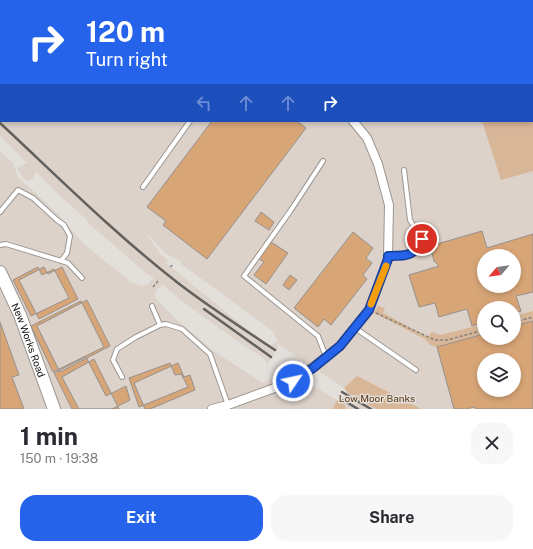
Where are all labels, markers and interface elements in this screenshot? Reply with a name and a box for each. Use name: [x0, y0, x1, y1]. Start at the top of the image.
text: 120 m: [86, 15, 165, 48]
icon: right: [20, 16, 72, 68]
text: Turn right: [86, 49, 168, 70]
icon: left: [193, 92, 215, 114]
icon: ahead: [235, 92, 257, 114]
icon: ahead: [277, 92, 299, 114]
icon: right: [319, 92, 341, 114]
pin: [405, 222, 439, 256]
icon: arrive: [411, 228, 433, 250]
north arrow: [477, 249, 521, 293]
map controls: [477, 249, 521, 397]
street label: New Works Road: [9, 301, 48, 379]
button: search: [477, 301, 521, 345]
button: layers: [477, 353, 521, 397]
position arrow: [272, 360, 314, 402]
park label: Low Moor Banks: [339, 392, 415, 404]
text: 1 min: [20, 422, 78, 450]
button: close: [471, 422, 513, 464]
text: 150 m · 19:38: [20, 451, 98, 466]
button: Exit: [20, 495, 263, 541]
button: Share: [271, 495, 513, 541]

